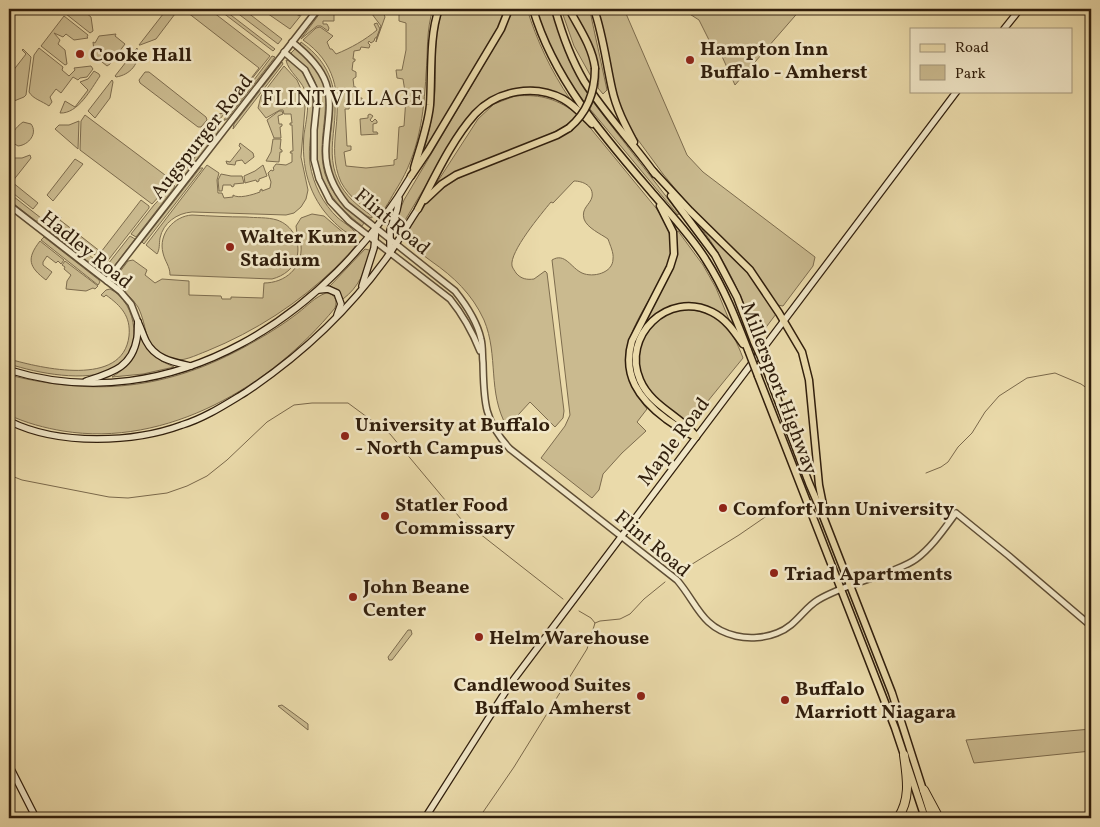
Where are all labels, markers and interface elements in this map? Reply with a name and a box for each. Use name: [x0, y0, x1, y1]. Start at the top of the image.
legend: [910, 28, 1072, 92]
place label: Hampton Inn Buffalo - Amherst: [700, 36, 868, 87]
text: Road: [955, 38, 989, 59]
place label: Cooke Hall: [90, 42, 192, 70]
marker: Cooke Hall: [74, 48, 86, 60]
marker: Hampton Inn Buffalo - Amherst: [684, 54, 696, 66]
text: Park: [955, 64, 986, 85]
street label: Augspurger Road: [145, 69, 260, 206]
district label: FLINT VILLAGE: [262, 85, 424, 114]
street label: Flint Road: [348, 182, 436, 263]
street label: Hadley Road: [34, 205, 138, 296]
place label: Walter Kunz Stadium: [240, 224, 357, 275]
marker: Walter Kunz Stadium: [224, 241, 236, 253]
street label: Millersport Highway: [732, 298, 824, 479]
street label: Maple Road: [632, 392, 717, 492]
place label: University at Buffalo - North Campus: [355, 412, 550, 463]
marker: University at Buffalo - North Campus: [339, 430, 351, 442]
place label: Statler Food Commissary: [395, 492, 515, 543]
place label: Comfort Inn University: [733, 496, 954, 524]
marker: Comfort Inn University: [717, 502, 729, 514]
street label: Flint Road: [608, 504, 696, 585]
marker: Statler Food Commissary: [379, 510, 391, 522]
place label: Triad Apartments: [784, 561, 952, 589]
marker: Triad Apartments: [768, 567, 780, 579]
place label: John Beane Center: [362, 574, 469, 625]
marker: John Beane Center: [347, 591, 359, 603]
place label: Helm Warehouse: [489, 625, 649, 653]
marker: Helm Warehouse: [473, 631, 485, 643]
place label: Candlewood Suites Buffalo Amherst: [454, 672, 631, 723]
place label: Buffalo Marriott Niagara: [795, 676, 956, 727]
marker: Candlewood Suites Buffalo Amherst: [635, 690, 647, 702]
marker: Buffalo Marriott Niagara: [779, 694, 791, 706]

